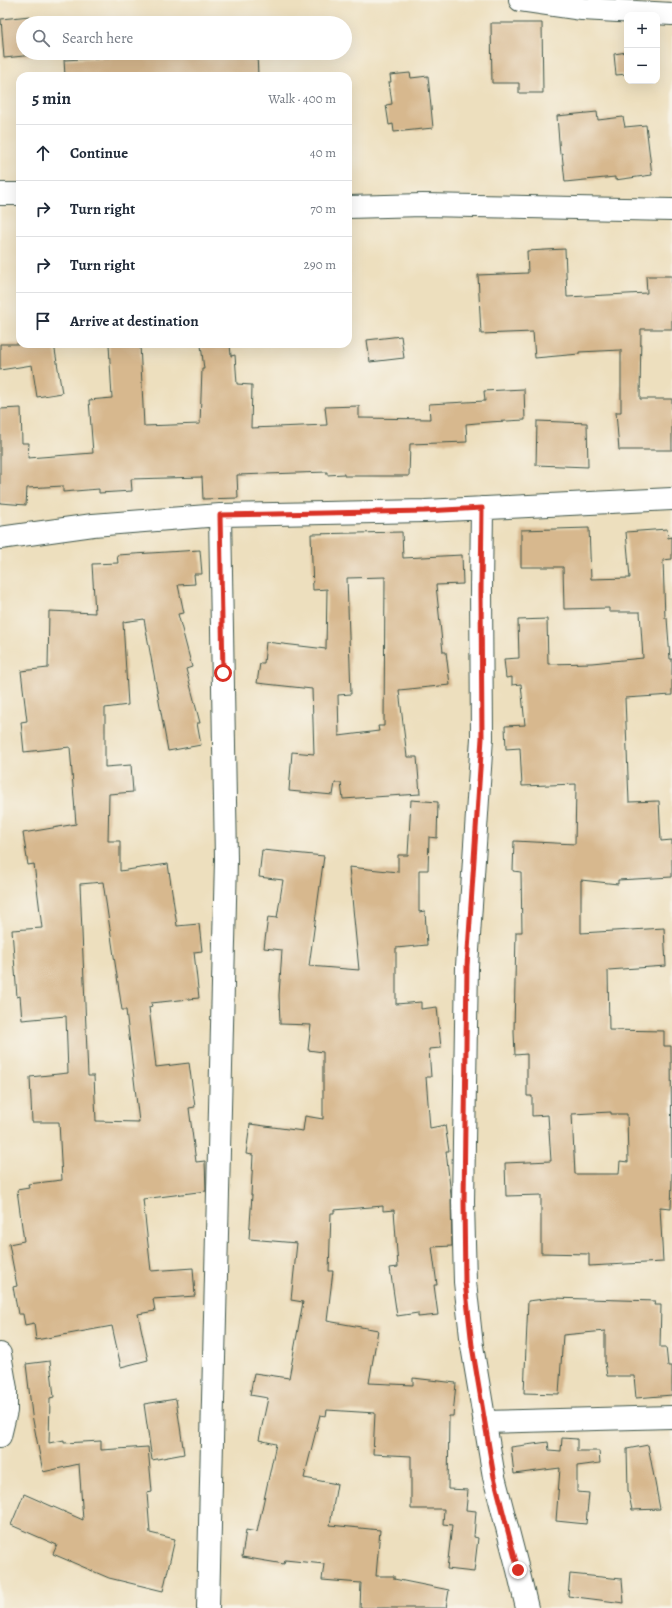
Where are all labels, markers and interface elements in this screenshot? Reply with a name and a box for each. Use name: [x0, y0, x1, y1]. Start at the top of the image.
map controls: [624, 12, 660, 84]
button: +: [624, 12, 660, 48]
search box: [16, 16, 352, 60]
icon: search: [30, 27, 52, 49]
text: Search here: [62, 28, 133, 48]
button: −: [624, 48, 660, 84]
text: 5 min: [32, 87, 71, 110]
text: Walk · 400 m: [268, 90, 336, 107]
icon: ahead: [32, 142, 54, 164]
text: Continue: [70, 143, 128, 163]
text: 40 m: [310, 144, 336, 161]
icon: right: [32, 198, 54, 220]
text: Turn right: [70, 199, 135, 219]
text: 70 m: [310, 200, 336, 217]
icon: right: [32, 254, 54, 276]
text: Turn right: [70, 255, 135, 275]
text: 290 m: [304, 256, 336, 273]
icon: arrive: [32, 310, 54, 332]
text: Arrive at destination: [70, 311, 199, 331]
route start: [214, 664, 232, 682]
route end: [509, 1561, 527, 1579]

